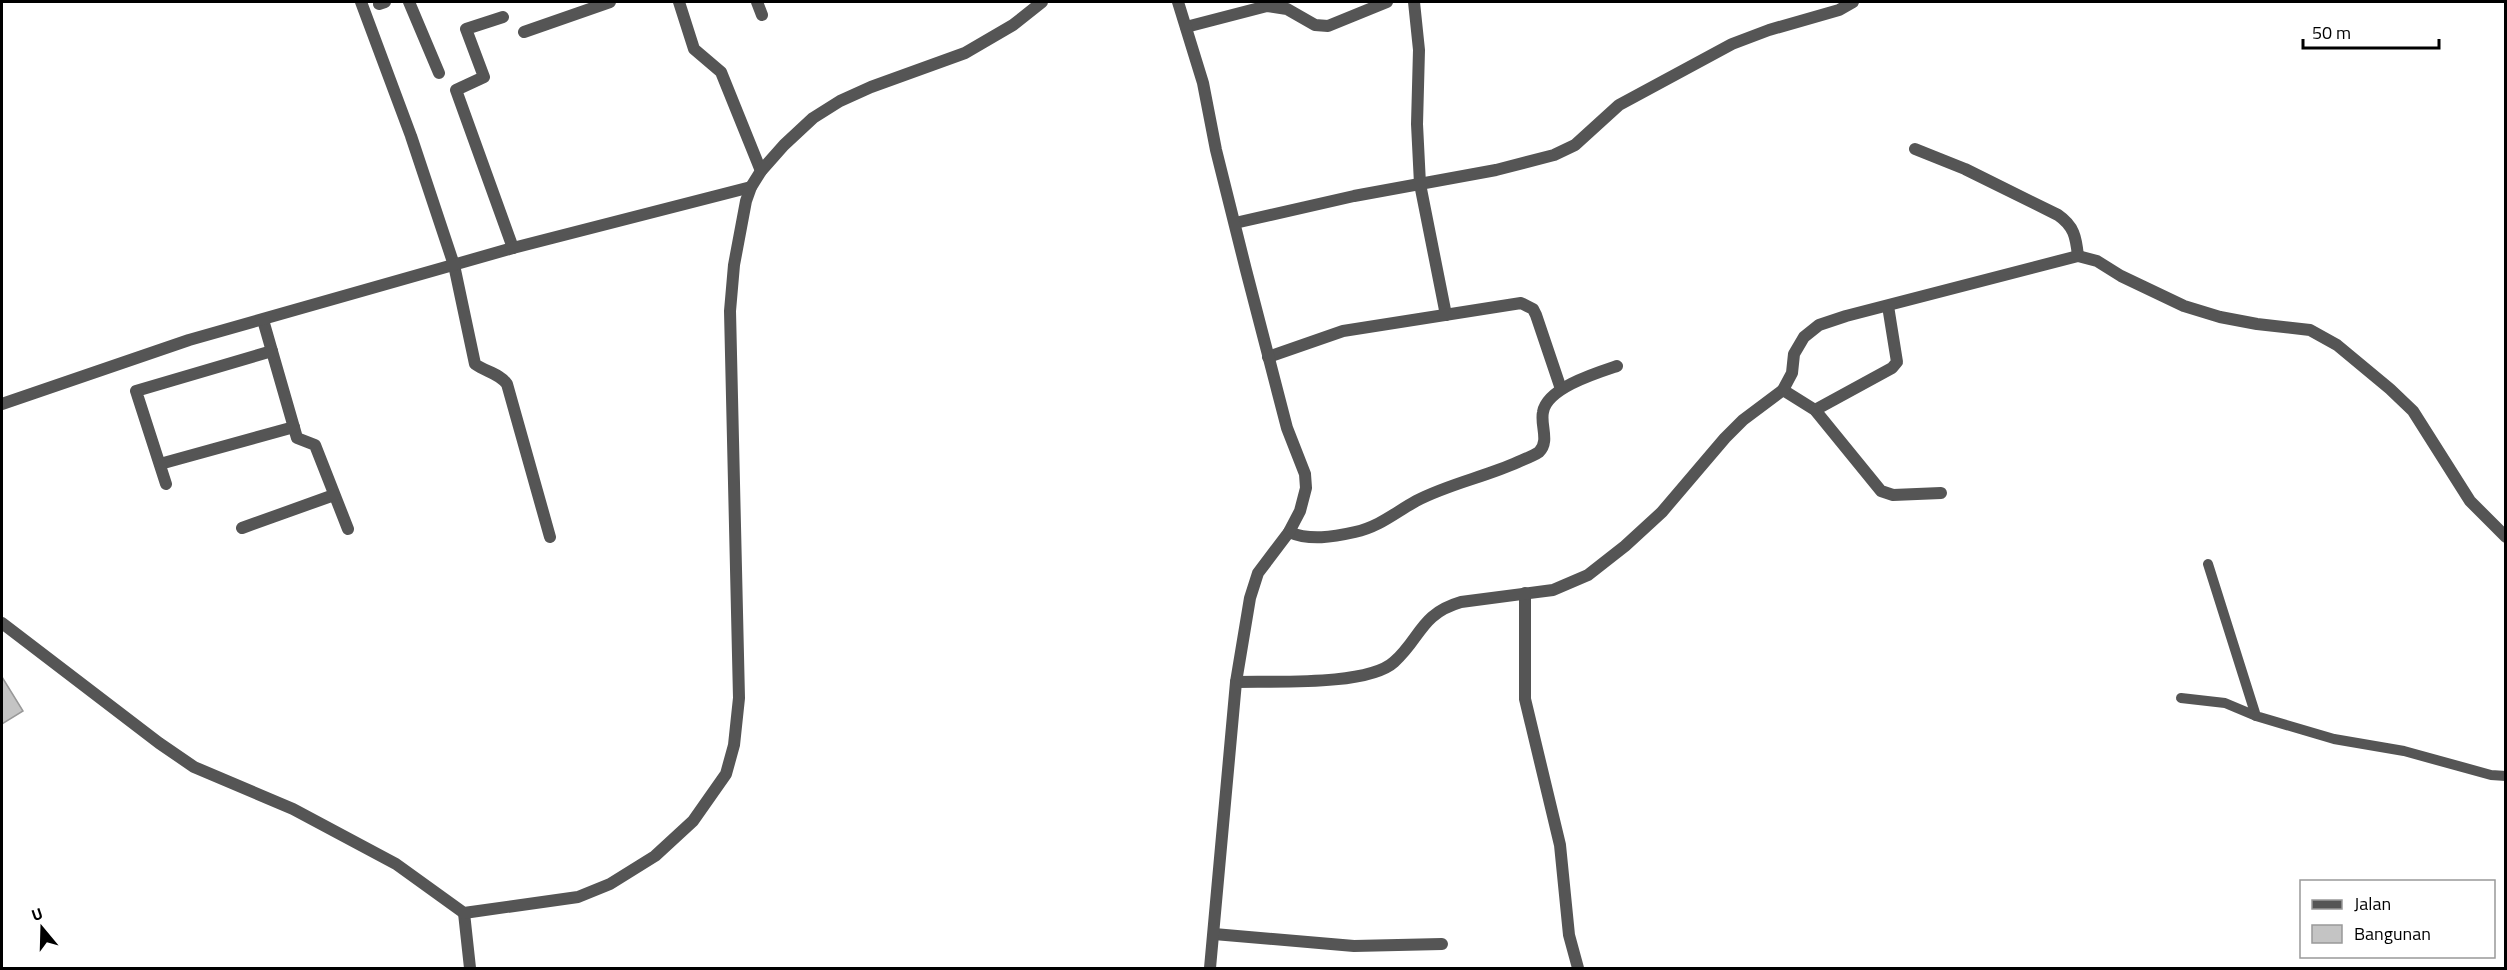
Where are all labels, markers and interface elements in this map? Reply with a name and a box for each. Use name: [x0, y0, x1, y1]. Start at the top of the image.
scale bar: [2303, 12, 2440, 50]
text: 50 m: [2312, 19, 2351, 46]
legend: [2300, 880, 2495, 958]
text: Jalan: [2354, 890, 2391, 917]
north arrow: [12, 898, 72, 958]
text: U: [28, 901, 46, 927]
text: Bangunan: [2354, 920, 2431, 947]

